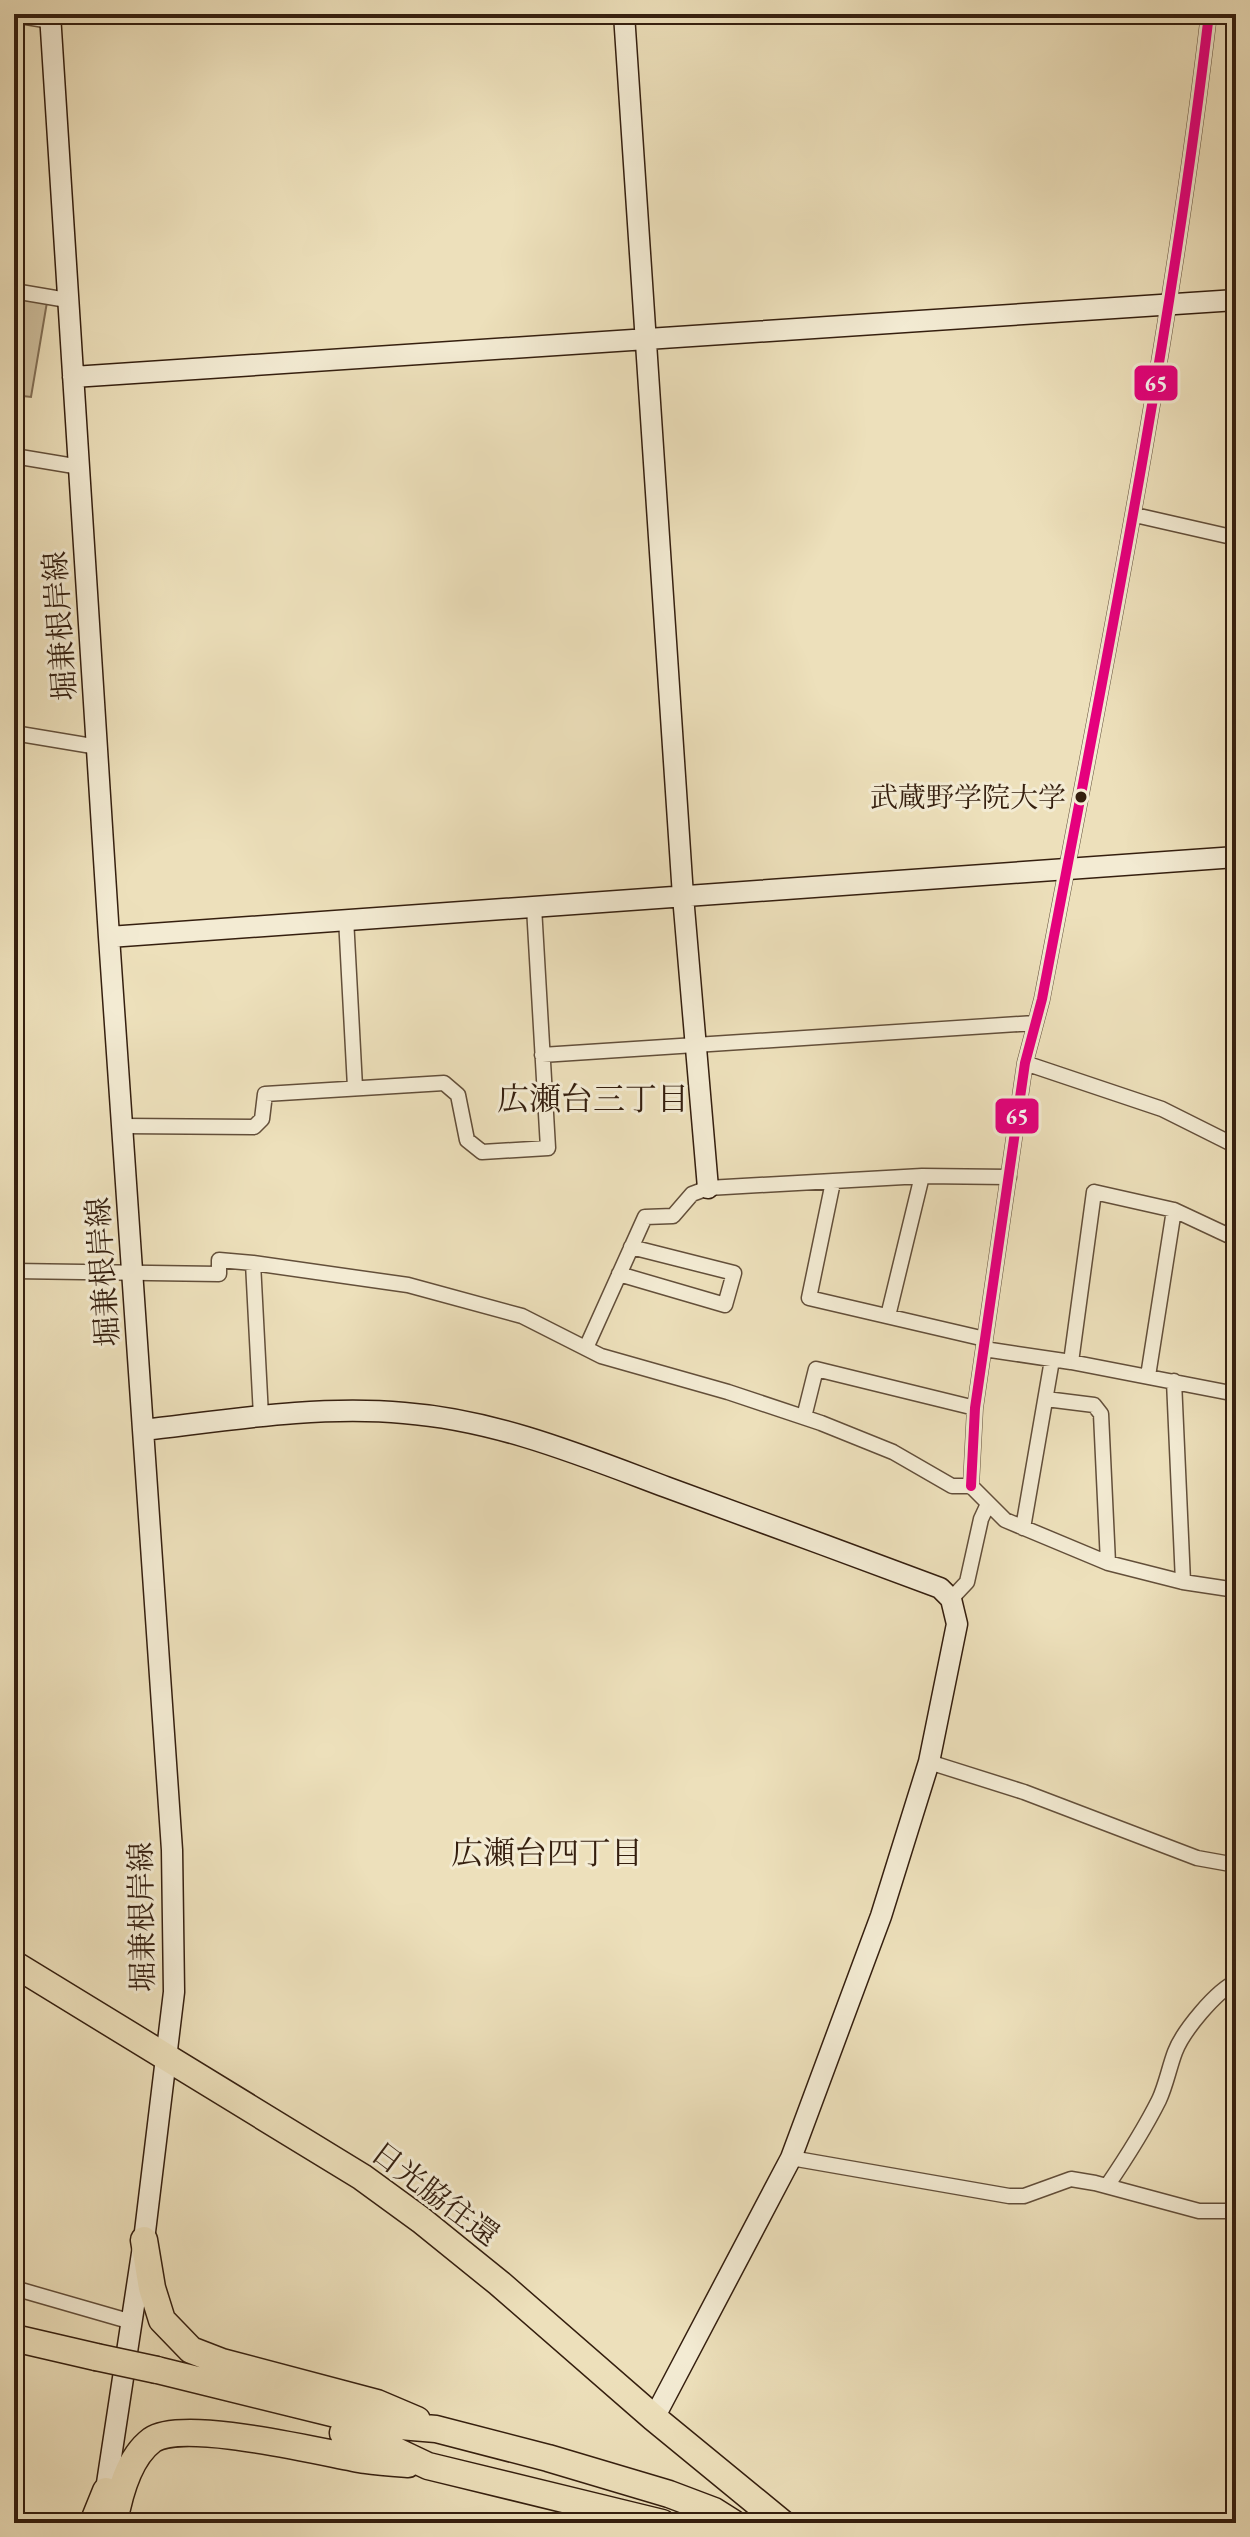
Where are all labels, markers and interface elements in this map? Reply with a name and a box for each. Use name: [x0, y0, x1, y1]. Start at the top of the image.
line badge: 65: [1133, 364, 1179, 402]
text: 65: [1144, 369, 1168, 398]
street label: 堀兼根岸線: [35, 550, 84, 702]
place label: 武蔵野学院大学: [870, 779, 1066, 815]
marker: 武蔵野学院大学: [1073, 789, 1089, 805]
district label: 広瀬台三丁目: [497, 1078, 689, 1120]
line badge: 65: [994, 1097, 1040, 1135]
text: 65: [1005, 1102, 1029, 1131]
street label: 堀兼根岸線: [78, 1196, 127, 1348]
district label: 広瀬台四丁目: [451, 1832, 643, 1874]
street label: 堀兼根岸線: [121, 1842, 162, 1992]
street label: 日光脇往還: [364, 2133, 507, 2254]

